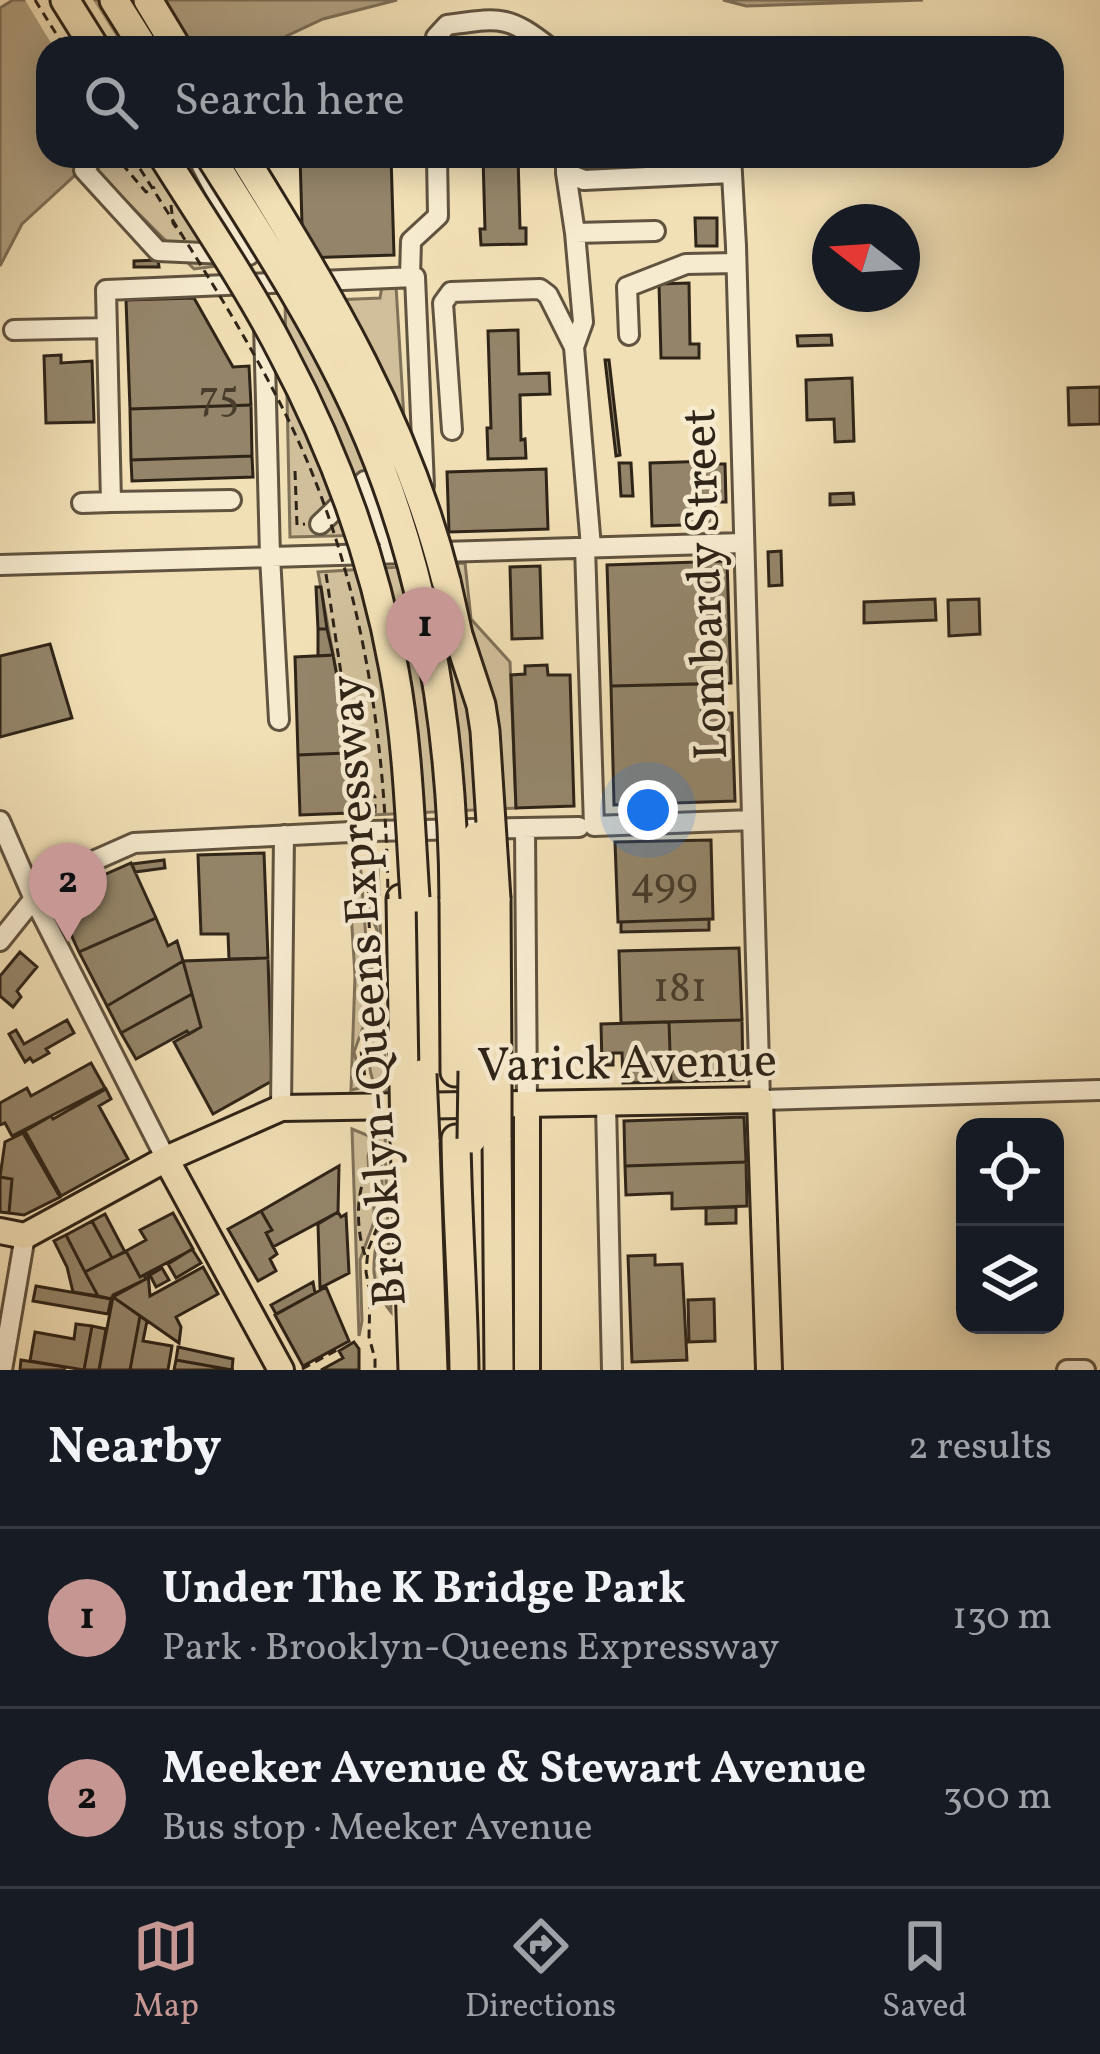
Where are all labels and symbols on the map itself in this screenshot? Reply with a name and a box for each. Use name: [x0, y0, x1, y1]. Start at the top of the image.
north arrow: [812, 204, 920, 312]
house number: 75: [199, 370, 239, 429]
street label: Lombardy Street: [668, 407, 747, 761]
pin: 1: [386, 587, 464, 686]
street label: Brooklyn-Queens Expressway: [315, 672, 426, 1309]
your location: [618, 780, 678, 840]
pin: 2: [29, 843, 107, 942]
house number: 499: [630, 856, 698, 915]
house number: 181: [653, 961, 707, 1020]
street label: Varick Avenue: [476, 1029, 778, 1102]

